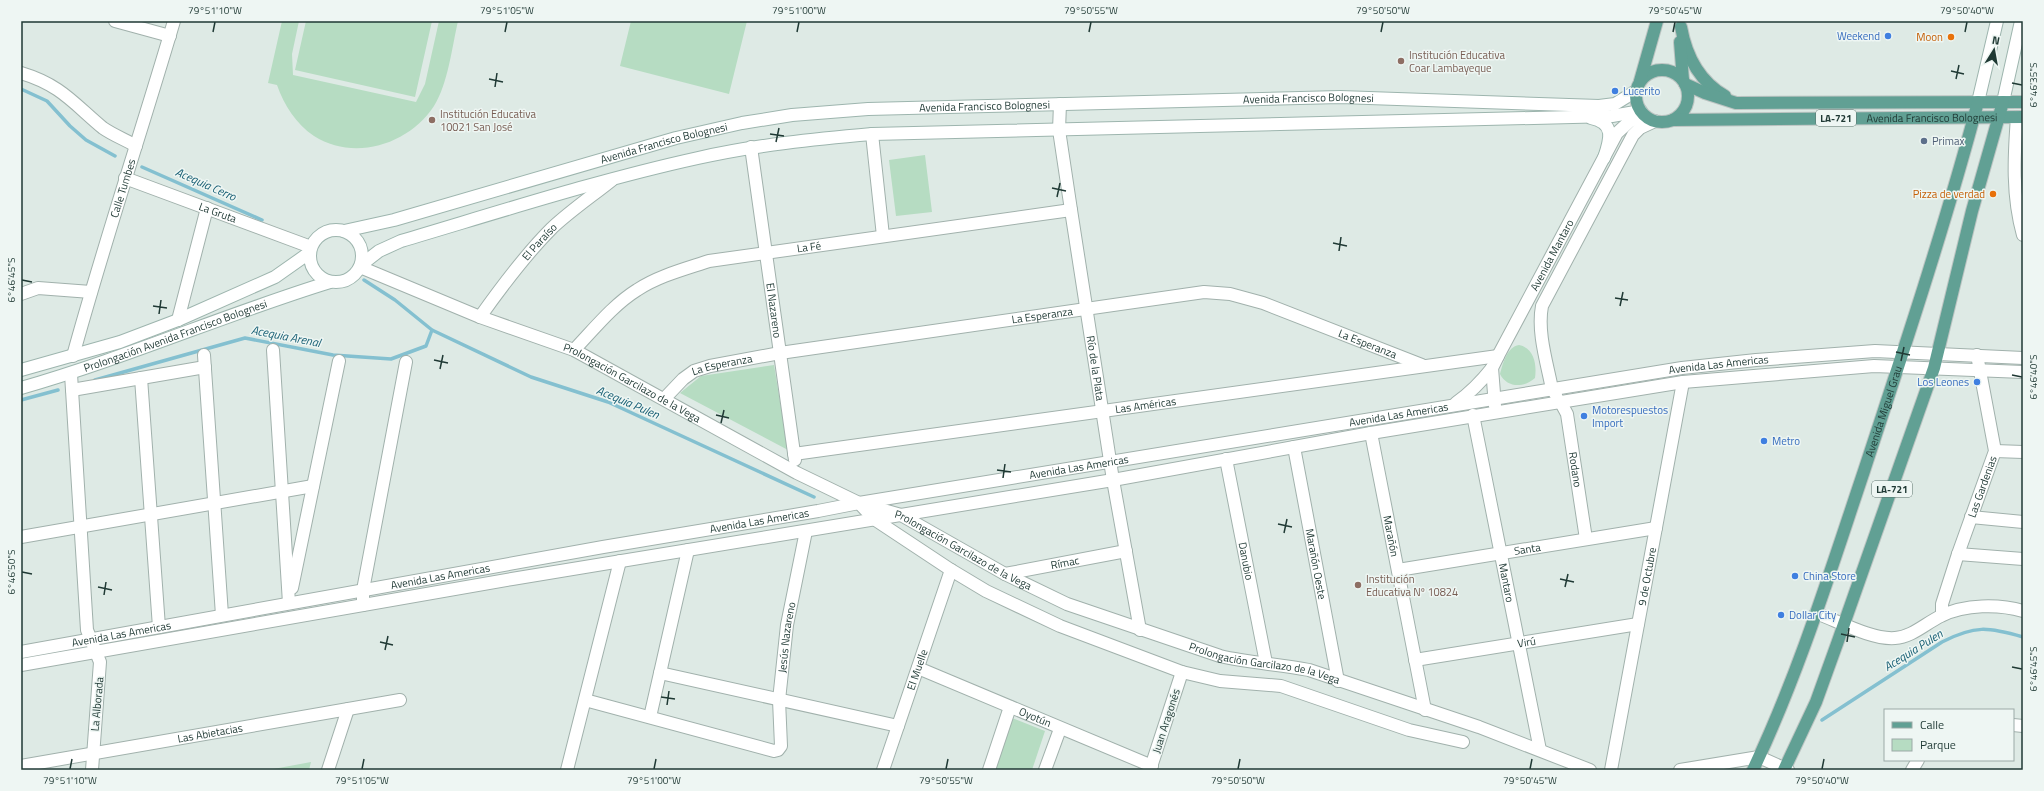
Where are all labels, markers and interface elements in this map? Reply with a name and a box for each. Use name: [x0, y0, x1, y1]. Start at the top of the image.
text: 79°51'10"W: [188, 3, 242, 18]
text: 79°51'05"W: [480, 3, 534, 18]
text: 79°51'00"W: [772, 3, 826, 18]
text: 79°50'55"W: [1064, 3, 1118, 18]
text: 79°50'50"W: [1356, 3, 1410, 18]
text: 79°50'45"W: [1648, 3, 1702, 18]
text: 79°50'40"W: [1940, 3, 1994, 18]
place label: Weekend: [1837, 28, 1880, 44]
place label: Moon: [1916, 29, 1943, 45]
north arrow: [1974, 30, 2014, 70]
marker: Weekend: [1883, 31, 1893, 41]
marker: Moon: [1946, 32, 1956, 42]
text: N: [1991, 32, 2001, 49]
place label: Institución Educativa Coar Lambayeque: [1409, 47, 1505, 76]
marker: Institución Educativa Coar Lambayeque: [1396, 56, 1406, 66]
text: 6°46'35"S: [2026, 63, 2041, 107]
place label: Lucerito: [1623, 83, 1660, 99]
marker: Lucerito: [1610, 86, 1620, 96]
street label: Avenida Francisco Bolognesi: [1243, 89, 1374, 107]
street label: Avenida Francisco Bolognesi: [919, 96, 1050, 116]
place label: Institución Educativa 10021 San José: [440, 106, 536, 135]
street label: Avenida Francisco Bolognesi: [1866, 109, 1998, 126]
road number: LA-721: [1816, 110, 1856, 126]
marker: Institución Educativa 10021 San José: [427, 115, 437, 125]
street label: Avenida Francisco Bolognesi: [599, 119, 729, 168]
place label: Primax: [1932, 133, 1964, 149]
marker: Primax: [1919, 136, 1929, 146]
street label: Calle Tumbes: [106, 157, 139, 220]
water label: Acequia Cerro: [173, 162, 240, 206]
place label: Pizza de verdad: [1913, 186, 1985, 202]
marker: Pizza de verdad: [1988, 189, 1998, 199]
street label: La Gruta: [197, 198, 239, 227]
street label: Avenida Mantaro: [1526, 216, 1578, 294]
street label: El Paraíso: [518, 219, 561, 264]
street label: La Fé: [796, 237, 823, 257]
text: 6°46'45"S: [4, 258, 19, 302]
street label: El Nazareno: [762, 282, 786, 339]
street label: Prolongación Avenida Francisco Bolognesi: [82, 295, 269, 376]
street label: La Esperanza: [1011, 303, 1074, 328]
water label: Acequia Arenal: [250, 320, 324, 352]
street label: La Esperanza: [1336, 325, 1400, 363]
street label: Río de la Plata: [1083, 334, 1109, 402]
street label: Prolongación Garcilazo de la Vega: [561, 339, 704, 427]
street label: La Esperanza: [690, 350, 754, 379]
street label: Avenida Las Americas: [1667, 351, 1769, 378]
text: 6°46'40"S: [2026, 355, 2041, 399]
street label: Avenida Miguel Grau: [1861, 364, 1906, 459]
place label: Los Leones: [1917, 374, 1969, 390]
marker: Los Leones: [1972, 377, 1982, 387]
water label: Acequia Pulen: [594, 380, 663, 424]
street label: Las Américas: [1114, 393, 1177, 417]
street label: Avenida Las Americas: [1348, 398, 1450, 431]
place label: Motorespuestos Import: [1592, 402, 1668, 431]
marker: Motorespuestos Import: [1579, 411, 1589, 421]
place label: Metro: [1772, 433, 1800, 449]
marker: Metro: [1759, 436, 1769, 446]
street label: Avenida Las Americas: [1028, 451, 1130, 483]
street label: Rodano: [1565, 451, 1586, 489]
street label: Las Gardenias: [1964, 454, 2001, 520]
road number: LA-721: [1872, 481, 1912, 497]
street label: Avenida Las Americas: [709, 505, 810, 537]
street label: Prolongación Garcilazo de la Vega: [893, 506, 1035, 594]
street label: Marañón: [1379, 514, 1403, 558]
street label: Marañón Oeste: [1302, 527, 1331, 601]
street label: Santa: [1513, 539, 1542, 559]
street label: Danubio: [1234, 541, 1258, 582]
street label: 9 de Octubre: [1634, 545, 1660, 607]
text: 6°46'50"S: [4, 550, 19, 594]
street label: Rímac: [1049, 552, 1081, 573]
street label: Avenida Las Americas: [389, 560, 491, 593]
street label: Mantaro: [1495, 562, 1518, 604]
place label: China Store: [1803, 568, 1856, 584]
place label: Institución Educativa Nº 10824: [1366, 571, 1458, 600]
marker: China Store: [1790, 571, 1800, 581]
marker: Institución Educativa Nº 10824: [1353, 580, 1363, 590]
street label: Jesús Nazareno: [774, 600, 800, 674]
place label: Dollar City: [1789, 607, 1837, 623]
marker: Dollar City: [1776, 610, 1786, 620]
street label: Avenida Las Americas: [70, 617, 172, 651]
water label: Acequia Pulen: [1880, 624, 1947, 676]
street label: Virú: [1516, 633, 1537, 651]
street label: Prolongación Garcilazo de la Vega: [1187, 638, 1343, 688]
street label: El Muelle: [903, 647, 932, 692]
text: 6°46'45"S: [2026, 647, 2041, 691]
street label: La Alborada: [87, 676, 107, 732]
street label: Juan Aragonés: [1148, 687, 1184, 755]
street label: Oyotún: [1016, 703, 1054, 731]
legend: [1884, 709, 2014, 761]
text: Calle: [1920, 715, 1944, 734]
street label: Las Abietacias: [176, 720, 244, 747]
text: Parque: [1920, 735, 1956, 754]
text: 79°51'10"W: [43, 773, 97, 788]
text: 79°51'05"W: [335, 773, 389, 788]
text: 79°51'00"W: [627, 773, 681, 788]
text: 79°50'55"W: [919, 773, 973, 788]
text: 79°50'50"W: [1211, 773, 1265, 788]
text: 79°50'45"W: [1503, 773, 1557, 788]
text: 79°50'40"W: [1795, 773, 1849, 788]

